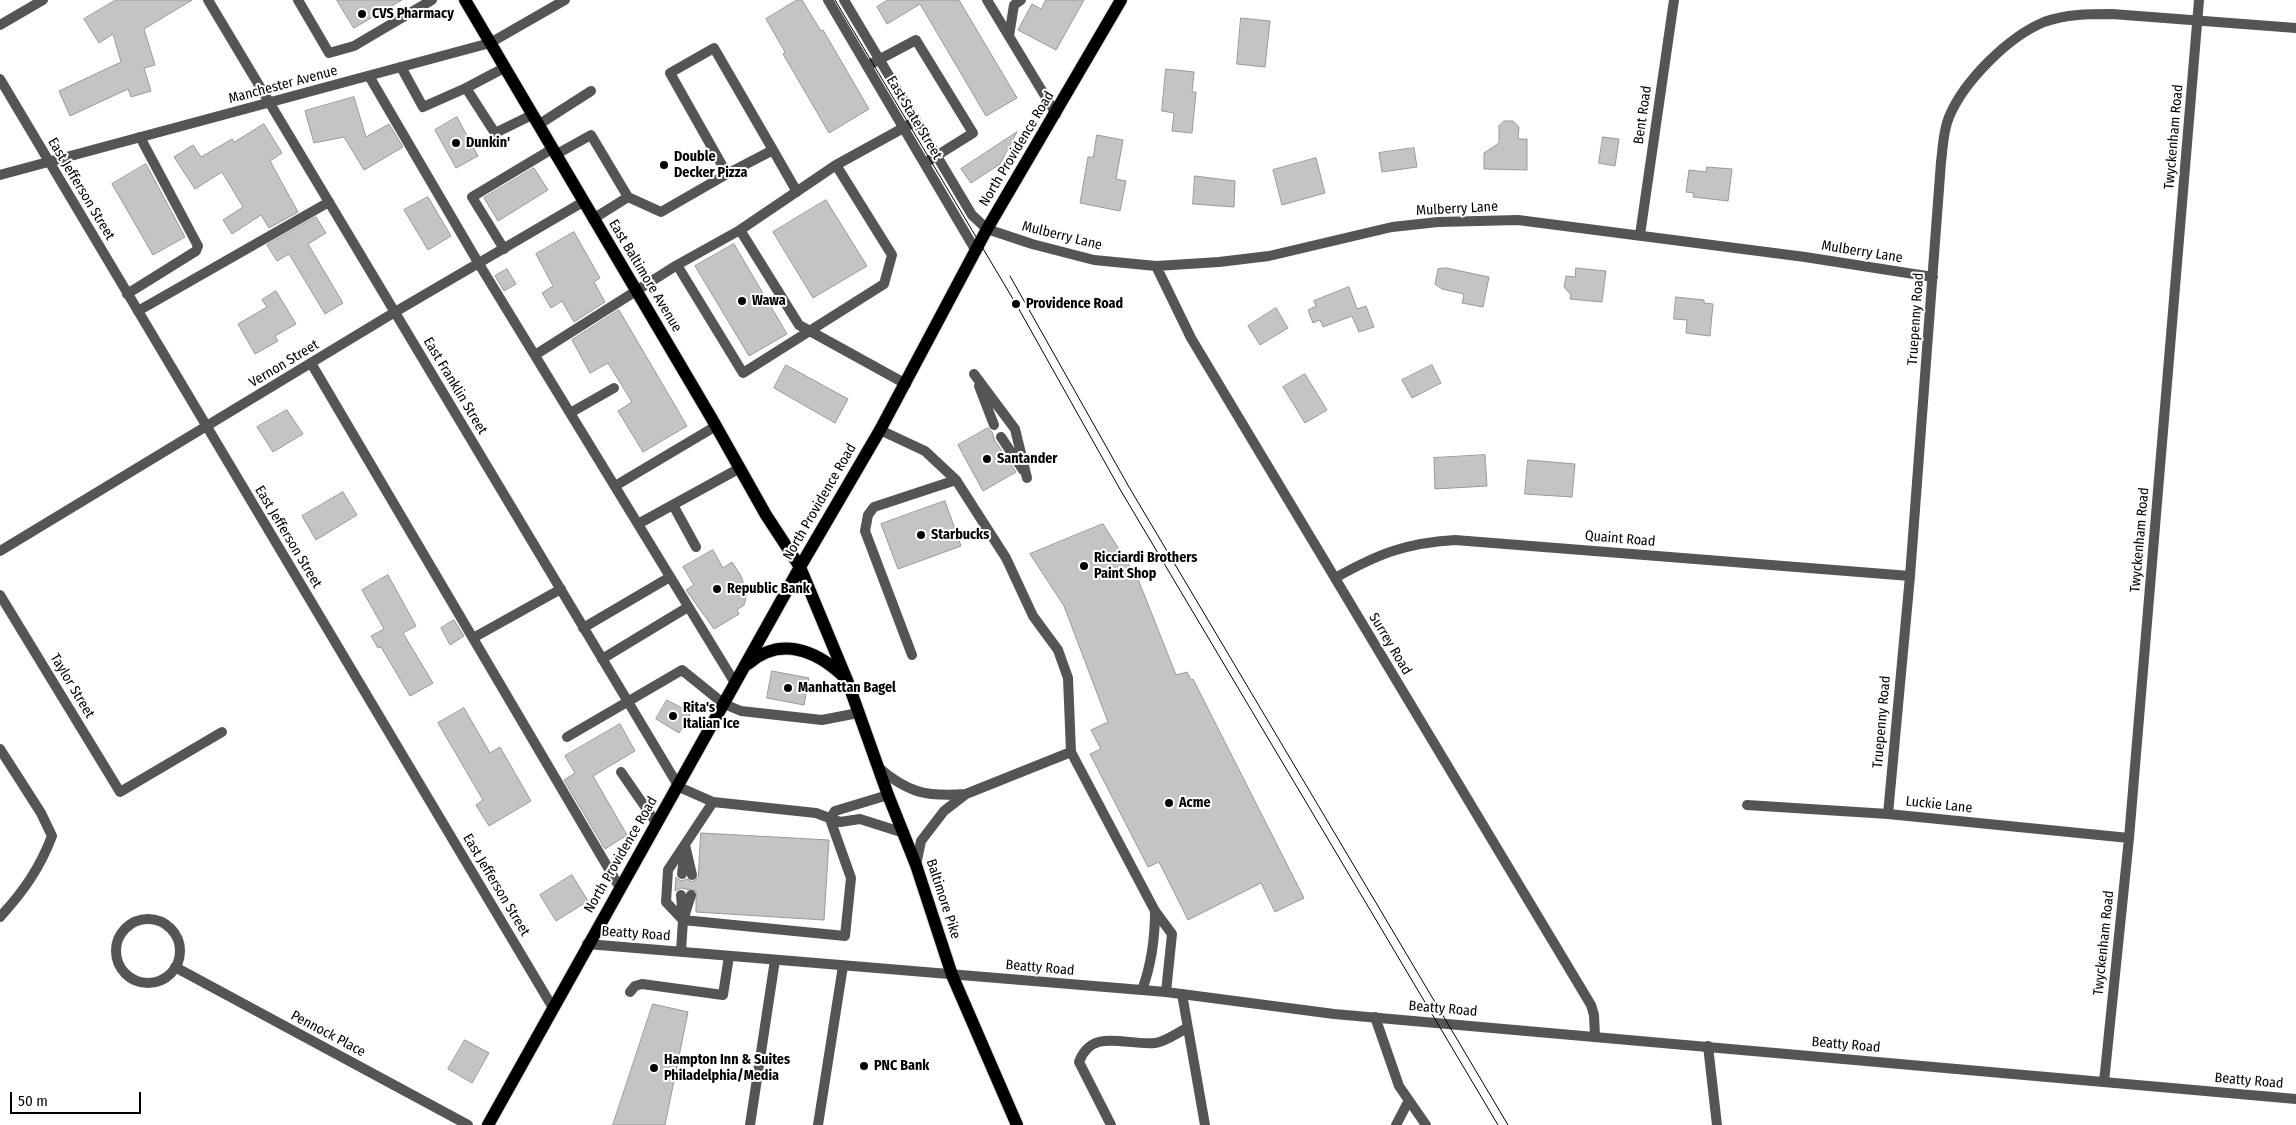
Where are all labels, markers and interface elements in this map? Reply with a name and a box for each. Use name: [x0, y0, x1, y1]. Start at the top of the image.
place label: CVS Pharmacy: [372, 6, 454, 22]
marker: CVS Pharmacy: [356, 8, 368, 20]
street label: Manchester Avenue: [227, 62, 339, 108]
street label: East State Street: [883, 73, 945, 163]
street label: Twyckenham Road: [2161, 84, 2187, 190]
street label: Bent Road: [1631, 85, 1655, 145]
street label: North Providence Road: [976, 88, 1058, 210]
street label: East Jefferson Street: [44, 135, 118, 243]
place label: Dunkin': [466, 135, 510, 151]
marker: Dunkin': [450, 137, 462, 149]
place label: Double Decker Pizza: [674, 149, 747, 182]
marker: Double Decker Pizza: [658, 159, 670, 171]
street label: Mulberry Lane: [1416, 198, 1498, 220]
street label: East Baltimore Avenue: [605, 217, 685, 335]
street label: Mulberry Lane: [1020, 218, 1104, 254]
street label: Mulberry Lane: [1820, 237, 1904, 267]
street label: Truepenny Road: [1904, 272, 1928, 366]
place label: Wawa: [752, 293, 786, 309]
marker: Wawa: [736, 295, 748, 307]
place label: Providence Road: [1026, 296, 1123, 312]
marker: Providence Road: [1010, 298, 1022, 310]
street label: East Franklin Street: [419, 334, 491, 438]
street label: Vernon Street: [246, 337, 322, 391]
street label: North Providence Road: [780, 441, 860, 563]
place label: Santander: [997, 451, 1057, 467]
marker: Santander: [981, 453, 993, 465]
street label: East Jefferson Street: [251, 483, 325, 591]
street label: Twyckenham Road: [2127, 487, 2153, 593]
place label: Starbucks: [931, 527, 989, 543]
street label: Quaint Road: [1584, 528, 1656, 550]
marker: Starbucks: [915, 529, 927, 541]
place label: Ricciardi Brothers Paint Shop: [1094, 550, 1197, 582]
marker: Ricciardi Brothers Paint Shop: [1078, 560, 1090, 572]
place label: Republic Bank: [727, 581, 810, 597]
marker: Republic Bank: [711, 583, 723, 595]
street label: Surrey Road: [1365, 610, 1415, 678]
street label: Taylor Street: [46, 651, 98, 721]
street label: Truepenny Road: [1870, 675, 1894, 769]
place label: Manhattan Bagel: [798, 680, 896, 696]
marker: Manhattan Bagel: [782, 682, 794, 694]
place label: Rita's Italian Ice: [683, 700, 740, 732]
marker: Rita's Italian Ice: [667, 710, 679, 722]
street label: Luckie Lane: [1905, 793, 1973, 817]
street label: North Providence Road: [581, 794, 661, 916]
place label: Acme: [1179, 795, 1210, 811]
marker: Acme: [1163, 797, 1175, 809]
street label: East Jefferson Street: [459, 831, 533, 939]
street label: Baltimore Pike: [922, 857, 964, 941]
street label: Twyckenham Road: [2090, 890, 2118, 996]
street label: Beatty Road: [601, 923, 671, 945]
street label: Beatty Road: [1005, 957, 1075, 979]
street label: Beatty Road: [1408, 998, 1478, 1020]
street label: Pennock Place: [288, 1007, 368, 1061]
street label: Beatty Road: [1811, 1034, 1881, 1056]
place label: Hampton Inn & Suites Philadelphia/Media: [664, 1052, 790, 1084]
place label: PNC Bank: [874, 1058, 929, 1074]
marker: PNC Bank: [858, 1060, 870, 1072]
marker: Hampton Inn & Suites Philadelphia/Media: [648, 1062, 660, 1074]
street label: Beatty Road: [2214, 1070, 2284, 1092]
scale bar: [12, 1082, 144, 1114]
text: 50 m: [18, 1092, 48, 1110]

